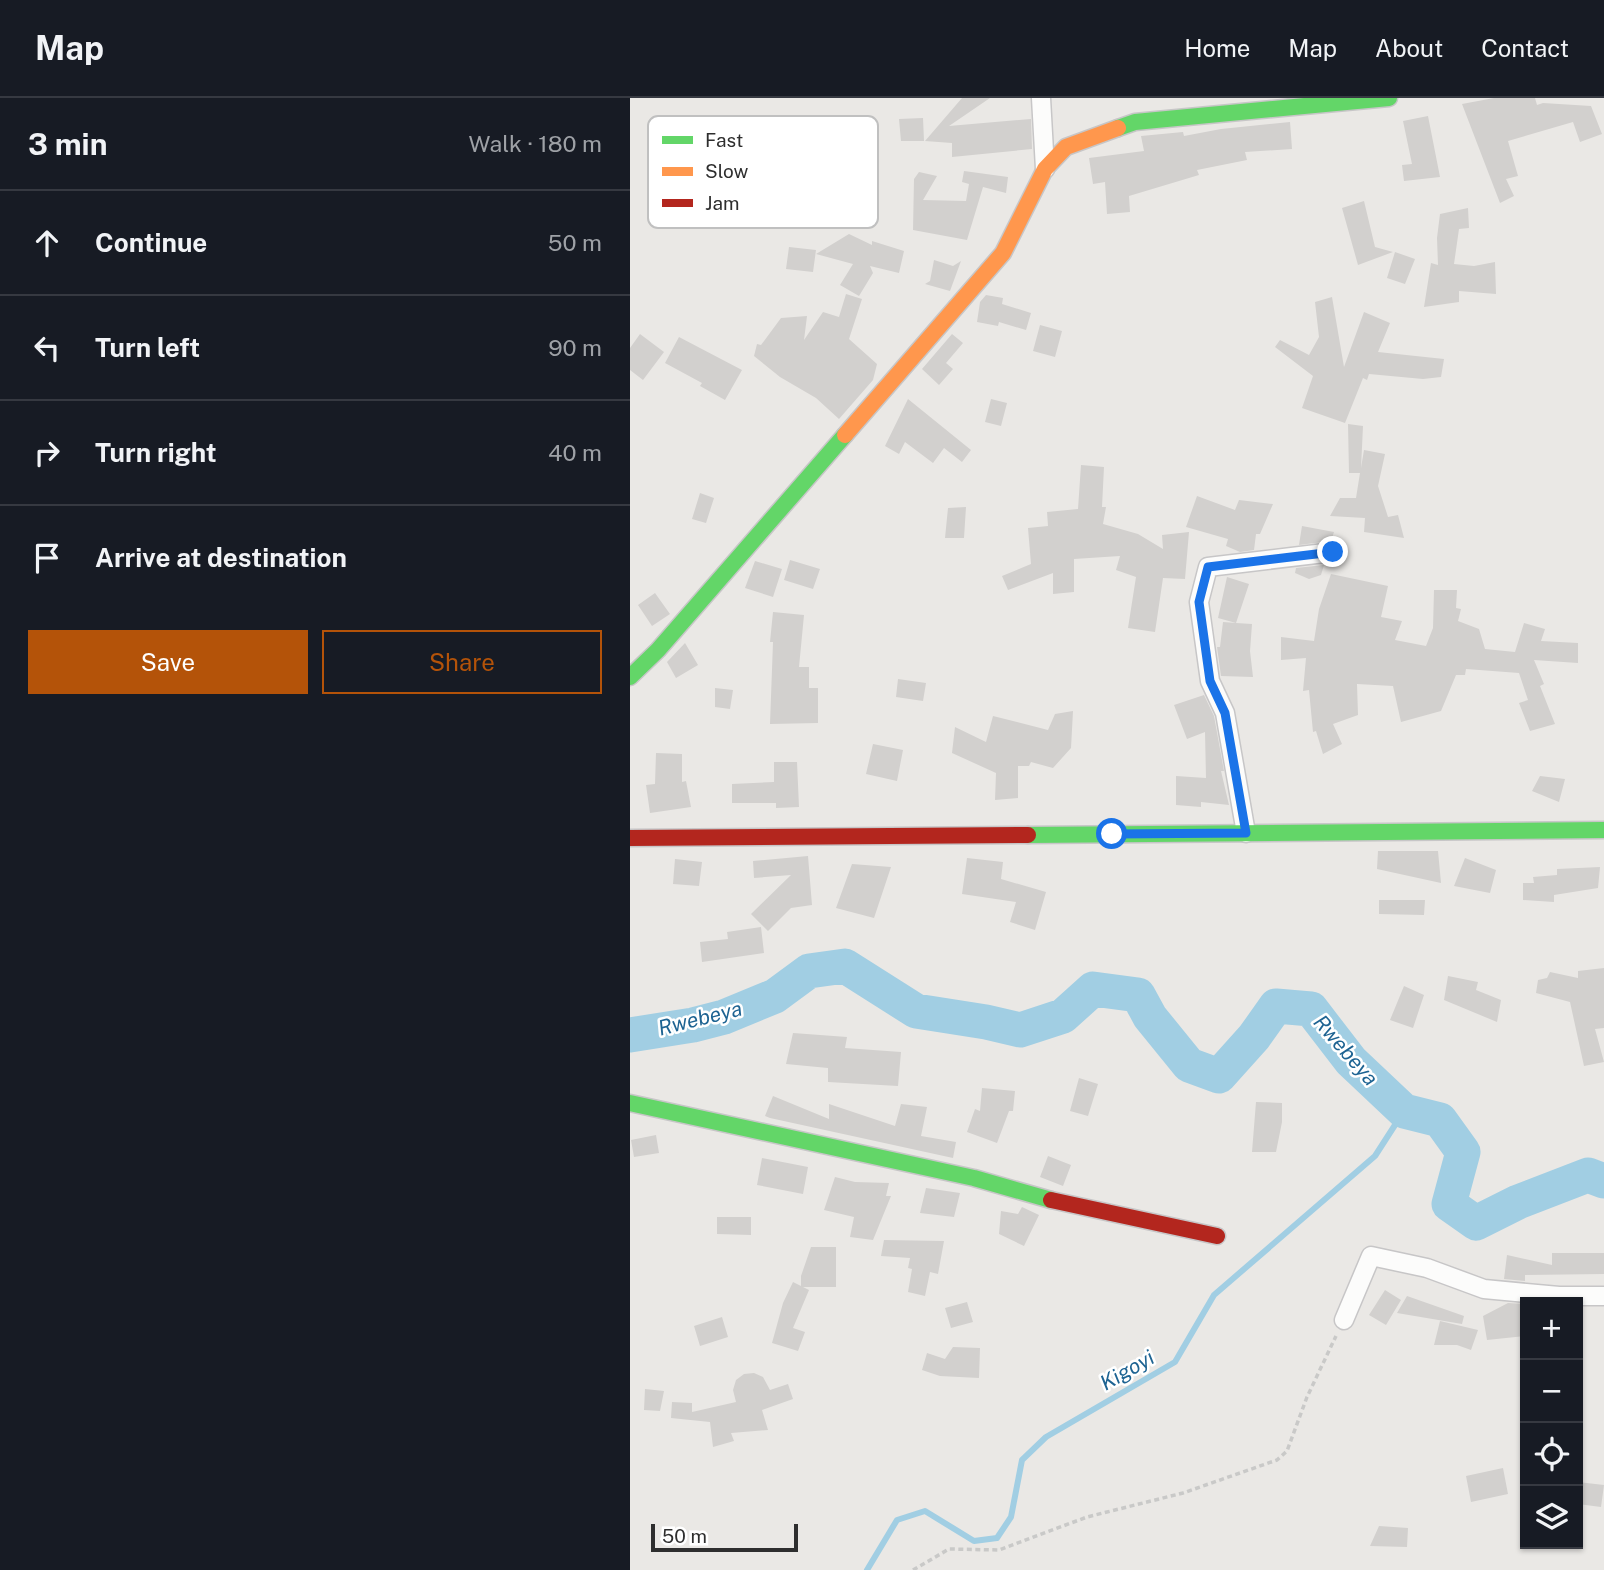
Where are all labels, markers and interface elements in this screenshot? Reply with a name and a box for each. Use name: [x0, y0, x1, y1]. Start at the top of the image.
text: Map: [35, 29, 104, 67]
text: Home: [1184, 34, 1250, 62]
text: Map: [1288, 34, 1337, 62]
text: About: [1375, 34, 1443, 62]
text: Contact: [1481, 34, 1569, 62]
legend: [648, 116, 878, 228]
text: 3 min: [28, 126, 107, 162]
text: Fast: [705, 129, 743, 151]
text: Walk · 180 m: [469, 130, 602, 157]
text: Slow: [705, 160, 749, 182]
text: Jam: [705, 192, 739, 214]
icon: ahead: [28, 224, 66, 262]
text: Continue: [95, 227, 207, 258]
text: 50 m: [548, 229, 602, 256]
icon: left: [28, 329, 66, 367]
text: Turn left: [95, 332, 200, 363]
text: 90 m: [548, 334, 602, 361]
icon: right: [28, 434, 66, 472]
text: Turn right: [95, 437, 217, 468]
text: 40 m: [548, 439, 602, 466]
route end: [1317, 536, 1348, 567]
icon: arrive: [28, 539, 66, 577]
text: Arrive at destination: [95, 542, 347, 573]
button: Save: [28, 630, 308, 694]
button: Share: [322, 630, 602, 694]
route start: [1096, 818, 1127, 849]
water label: Rwebeya: [655, 996, 745, 1040]
water label: Rwebeya: [1308, 1010, 1384, 1090]
map controls: [1520, 1297, 1583, 1549]
button: +: [1520, 1297, 1583, 1360]
water label: Kigoyi: [1096, 1345, 1158, 1395]
button: −: [1520, 1360, 1583, 1423]
button: locate: [1520, 1423, 1583, 1486]
button: layers: [1520, 1486, 1583, 1549]
scale bar: [651, 1521, 798, 1553]
text: 50 m: [662, 1525, 707, 1547]

